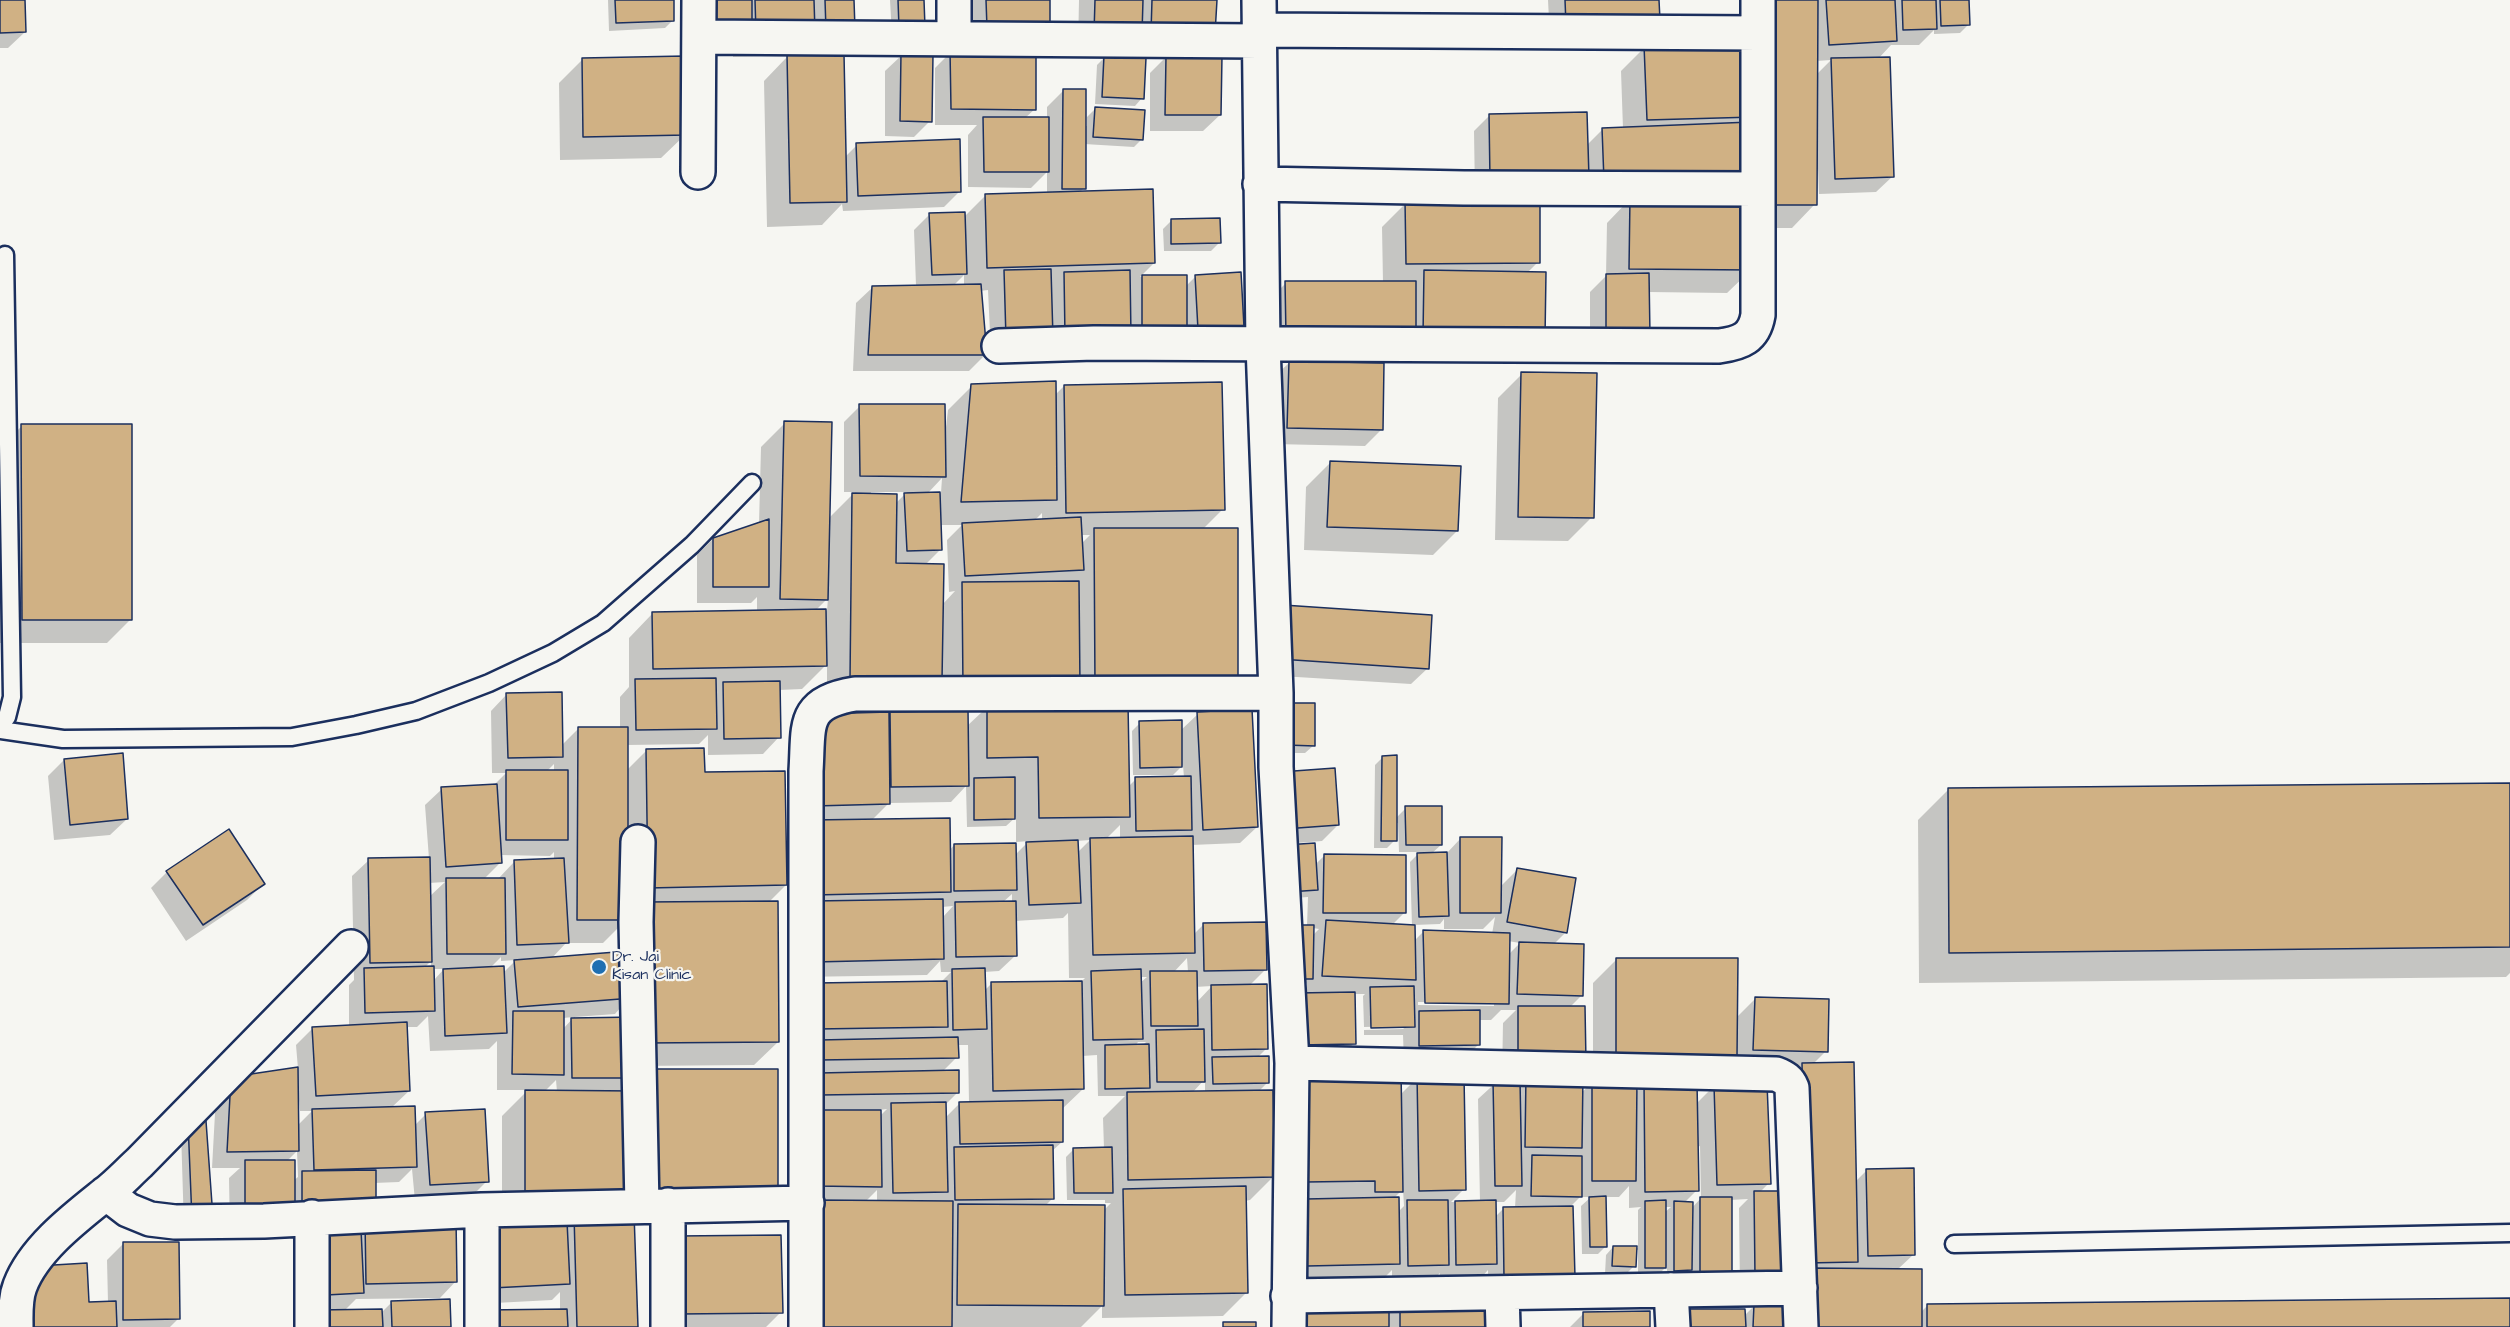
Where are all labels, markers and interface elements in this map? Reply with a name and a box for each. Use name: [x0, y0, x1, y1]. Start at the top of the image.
place label: Dr. Jai Kisan Clinic: [612, 948, 692, 986]
marker: Dr. Jai Kisan Clinic: [590, 958, 608, 976]

